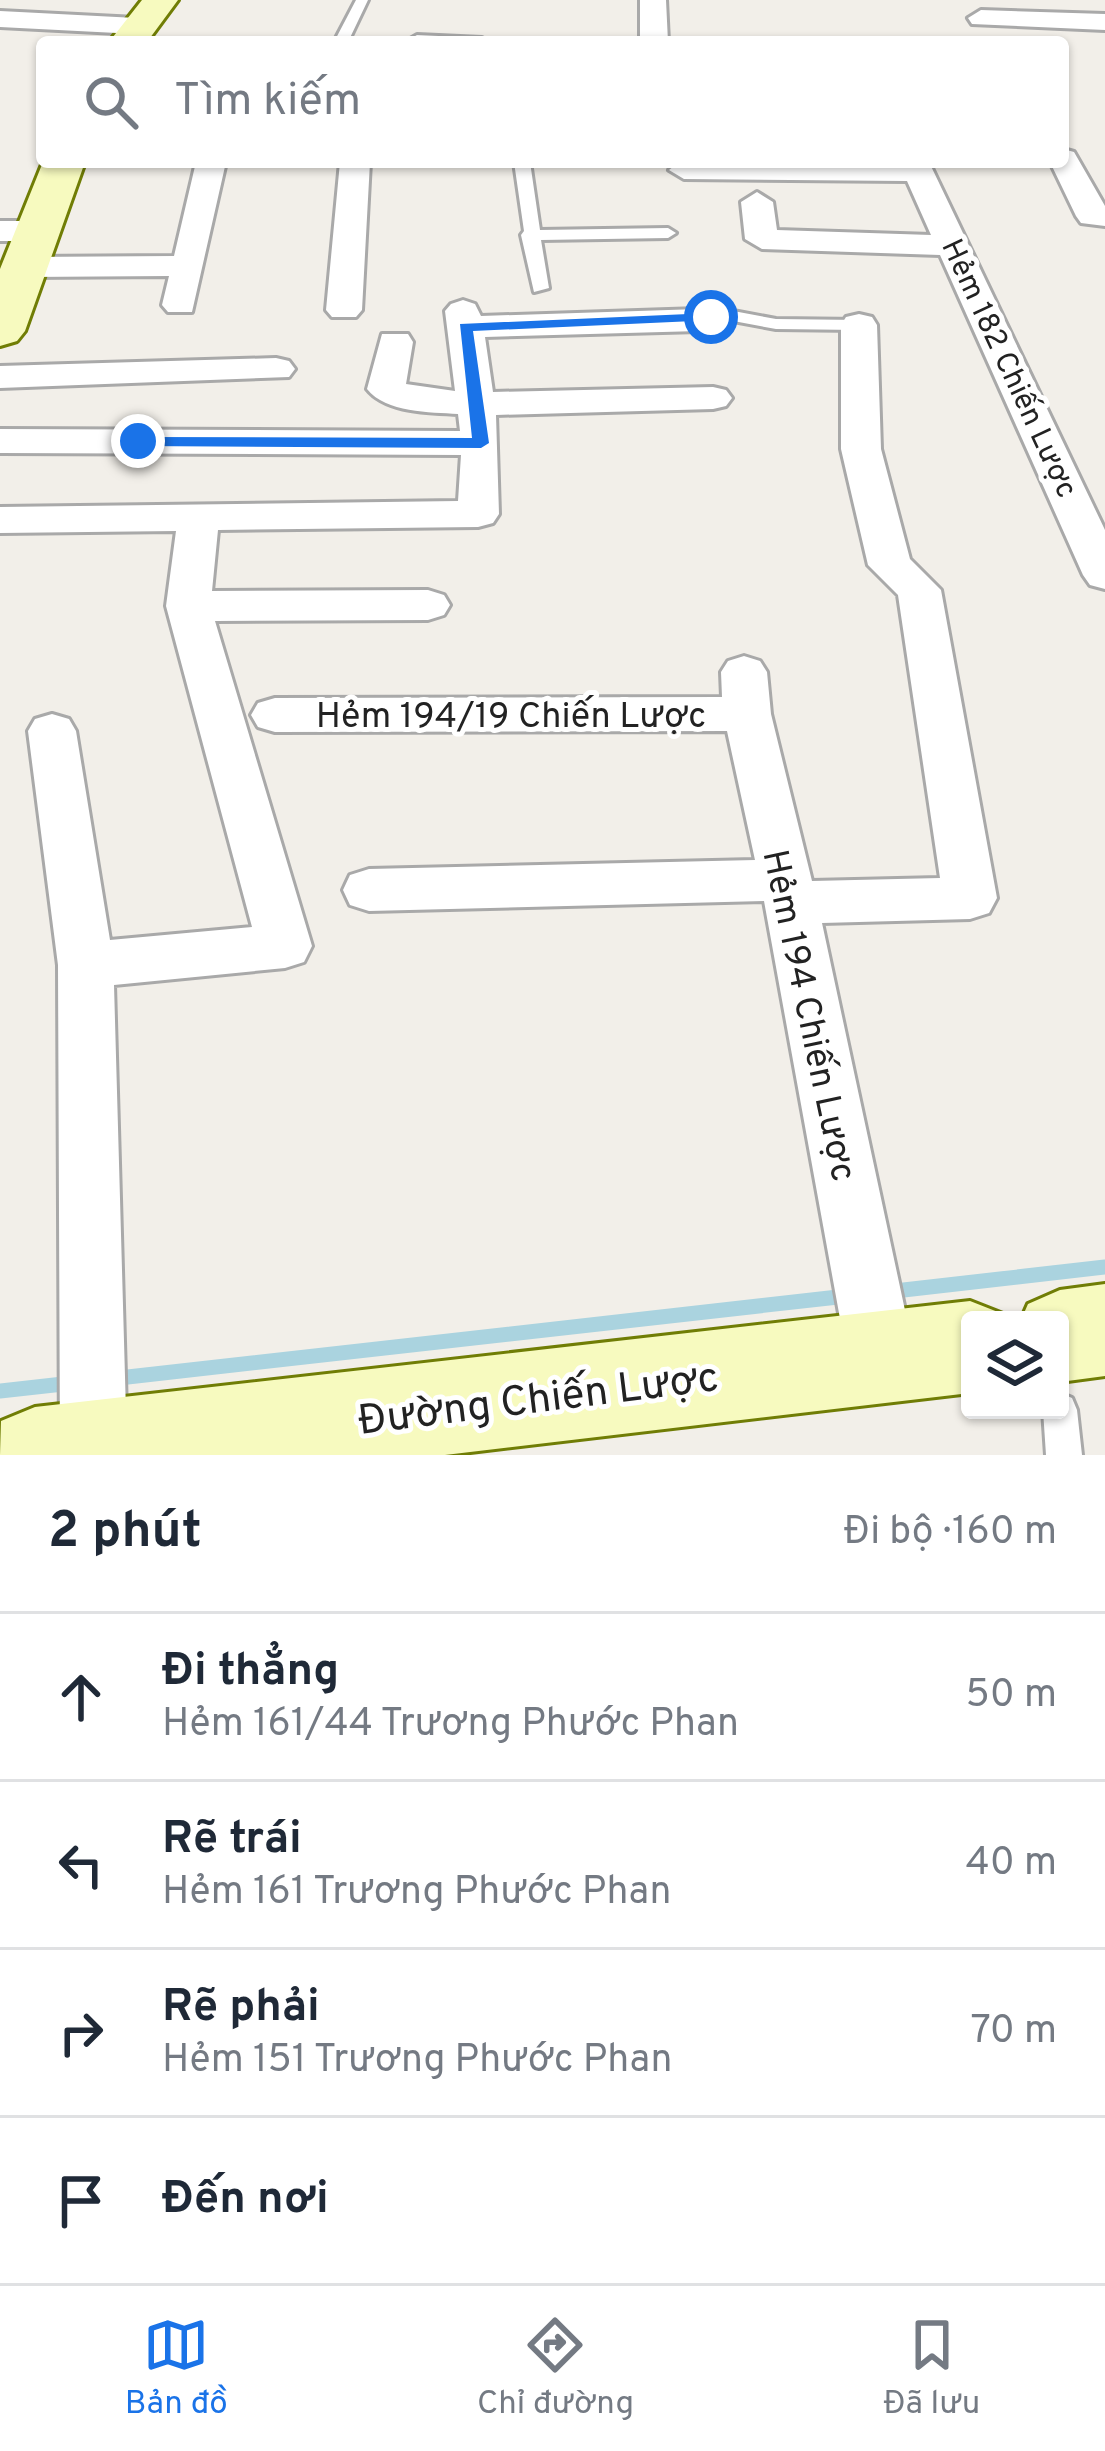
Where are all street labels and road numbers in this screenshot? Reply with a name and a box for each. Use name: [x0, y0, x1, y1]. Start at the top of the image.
street label: Hẻm 182 Chiến Lược: [932, 233, 1085, 504]
street label: Hẻm 194/19 Chiến Lược: [316, 695, 706, 741]
street label: Hẻm 194 Chiến Lược: [749, 846, 865, 1186]
street label: Đường Chiến Lược: [355, 1353, 722, 1450]

